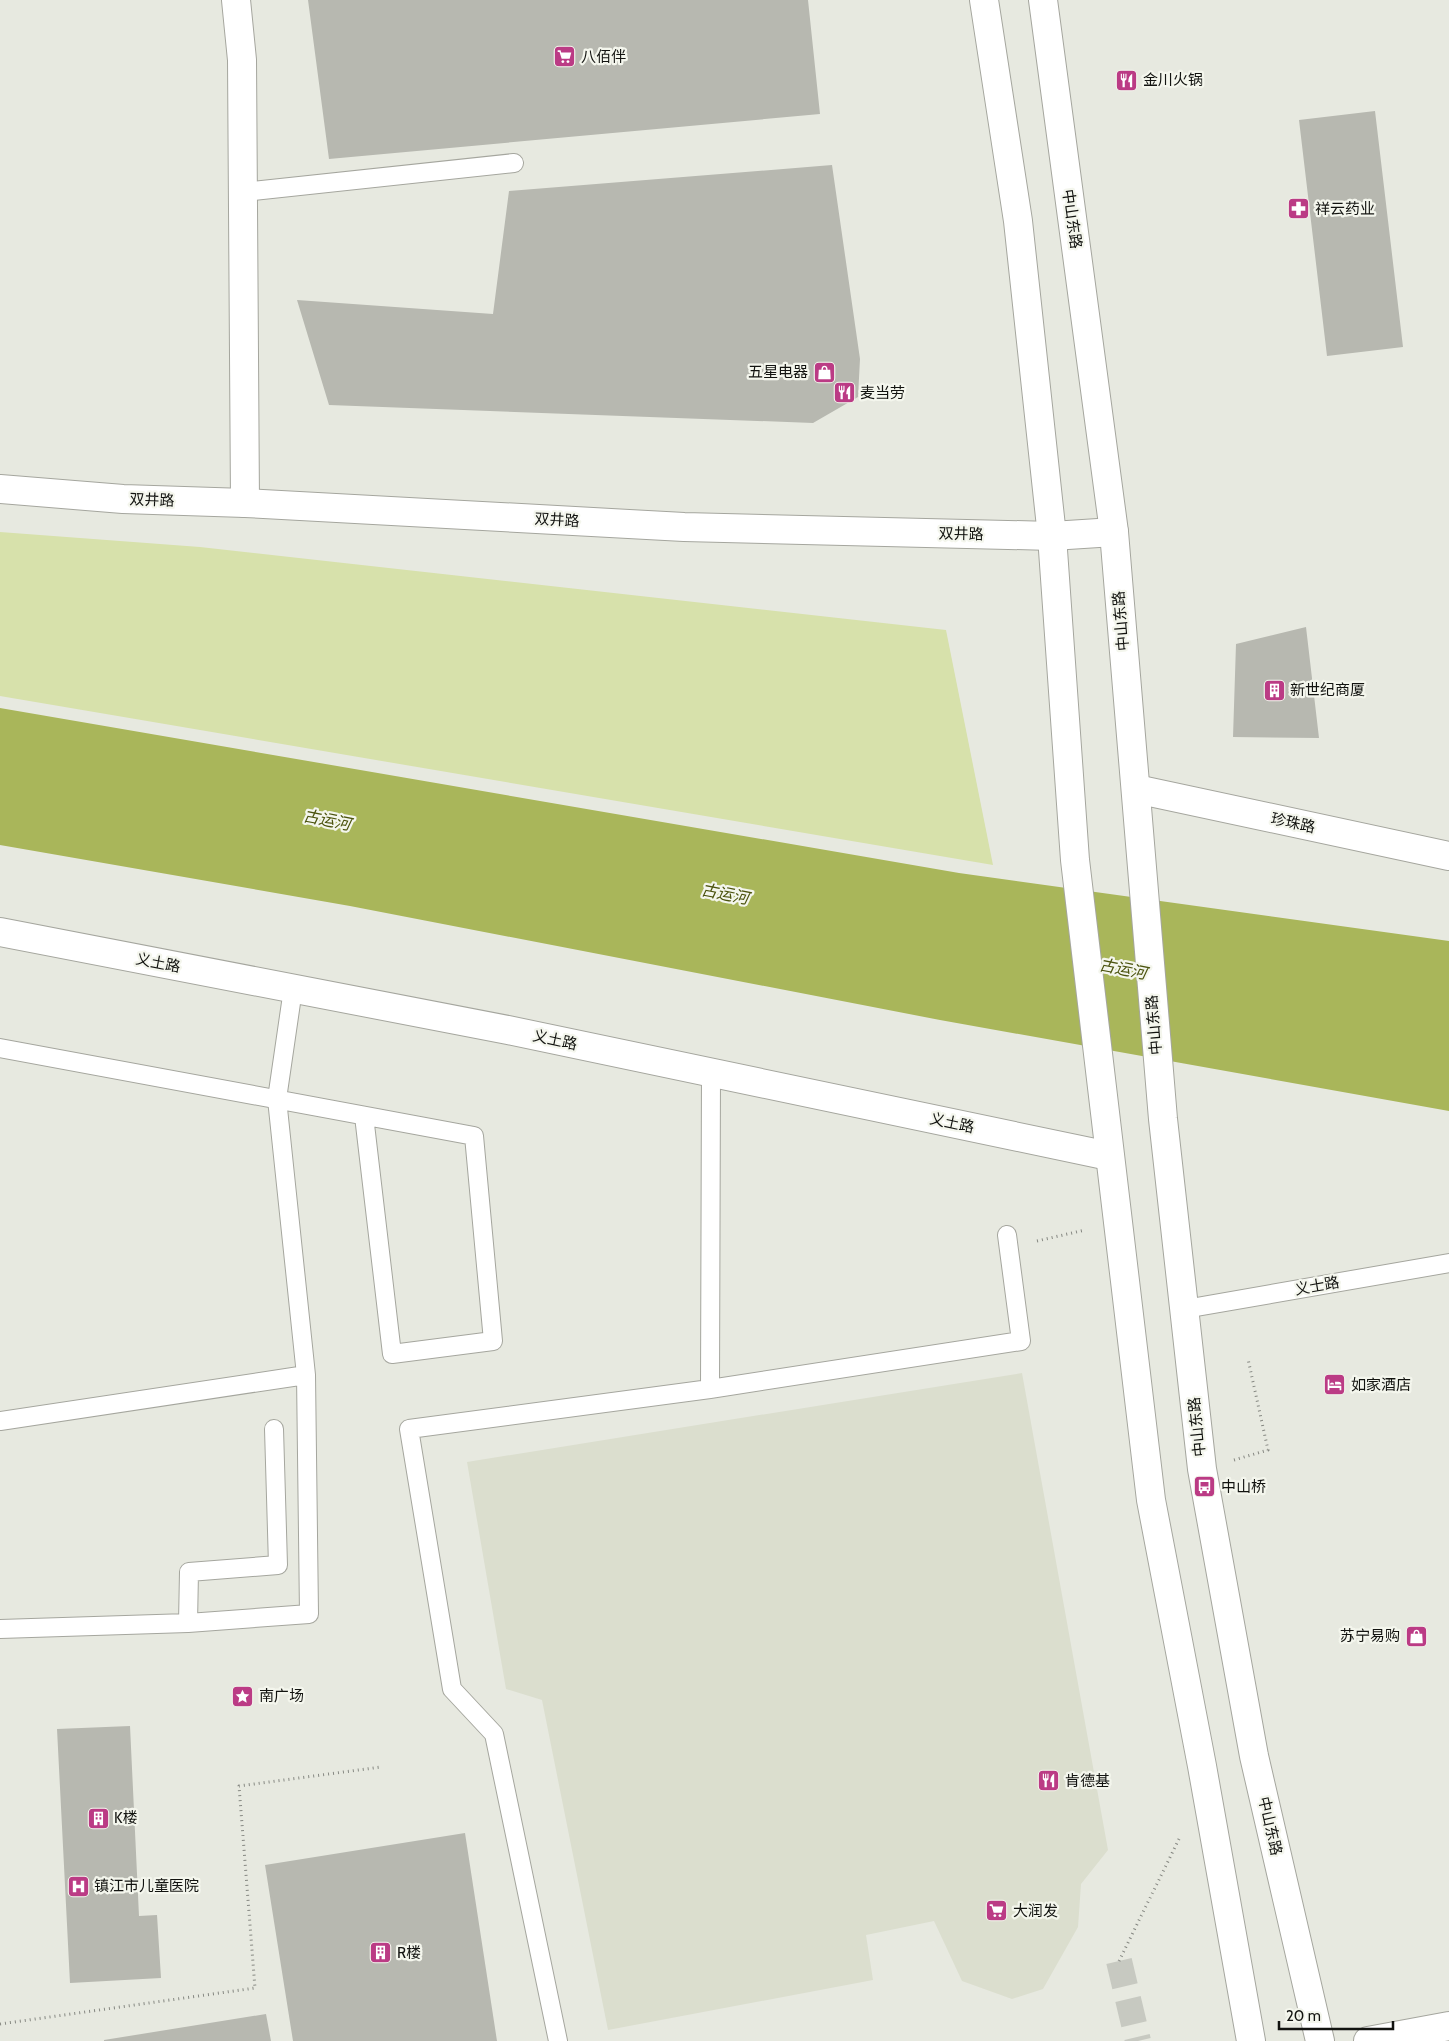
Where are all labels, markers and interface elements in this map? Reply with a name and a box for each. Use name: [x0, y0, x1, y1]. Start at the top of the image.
supermarket icon: 八佰伴: [553, 45, 577, 69]
place label: 八佰伴: [581, 48, 626, 66]
restaurant icon: 金川火锅: [1115, 68, 1139, 92]
place label: 金川火锅: [1143, 71, 1203, 89]
street label: 中山东路: [1059, 188, 1085, 250]
pharmacy icon: 祥云药业: [1287, 197, 1311, 221]
place label: 祥云药业: [1315, 200, 1375, 218]
shop icon: 五星电器: [812, 360, 836, 384]
place label: 五星电器: [748, 363, 808, 381]
restaurant icon: 麦当劳: [832, 381, 856, 405]
place label: 麦当劳: [860, 384, 905, 402]
street label: 双井路: [129, 490, 175, 510]
street label: 双井路: [534, 510, 580, 530]
street label: 双井路: [938, 525, 984, 543]
street label: 中山东路: [1109, 590, 1133, 652]
building icon: 新世纪商厦: [1262, 678, 1286, 702]
place label: 新世纪商厦: [1290, 681, 1365, 699]
water label: 古运河: [302, 806, 355, 834]
street label: 珍珠路: [1269, 810, 1317, 836]
water label: 古运河: [700, 880, 753, 908]
street label: 义土路: [134, 950, 182, 976]
water label: 古运河: [1098, 955, 1151, 983]
street label: 中山东路: [1142, 994, 1166, 1056]
street label: 义土路: [531, 1027, 579, 1053]
street label: 义土路: [928, 1110, 976, 1136]
street label: 义士路: [1293, 1273, 1341, 1299]
hotel icon: 如家酒店: [1323, 1373, 1347, 1397]
place label: 如家酒店: [1351, 1376, 1411, 1394]
street label: 中山东路: [1185, 1396, 1209, 1458]
bus stop icon: 中山桥: [1193, 1475, 1217, 1499]
place label: 中山桥: [1221, 1478, 1266, 1496]
shop icon: 苏宁易购: [1404, 1624, 1428, 1648]
place label: 苏宁易购: [1340, 1627, 1400, 1645]
place icon: 南广场: [231, 1684, 255, 1708]
place label: 南广场: [259, 1687, 304, 1705]
restaurant icon: 肯德基: [1037, 1769, 1061, 1793]
place label: 肯德基: [1065, 1772, 1110, 1790]
street label: 中山东路: [1254, 1795, 1286, 1857]
building icon: K楼: [86, 1806, 110, 1830]
place label: K楼: [114, 1809, 138, 1827]
hospital icon: 镇江市儿童医院: [66, 1874, 90, 1898]
place label: 镇江市儿童医院: [94, 1877, 199, 1895]
supermarket icon: 大润发: [985, 1899, 1009, 1923]
place label: 大润发: [1013, 1902, 1058, 1920]
building icon: R楼: [369, 1941, 393, 1965]
place label: R楼: [397, 1944, 421, 1962]
scale bar: [1279, 1998, 1393, 2030]
text: 20 m: [1286, 2007, 1321, 2025]

